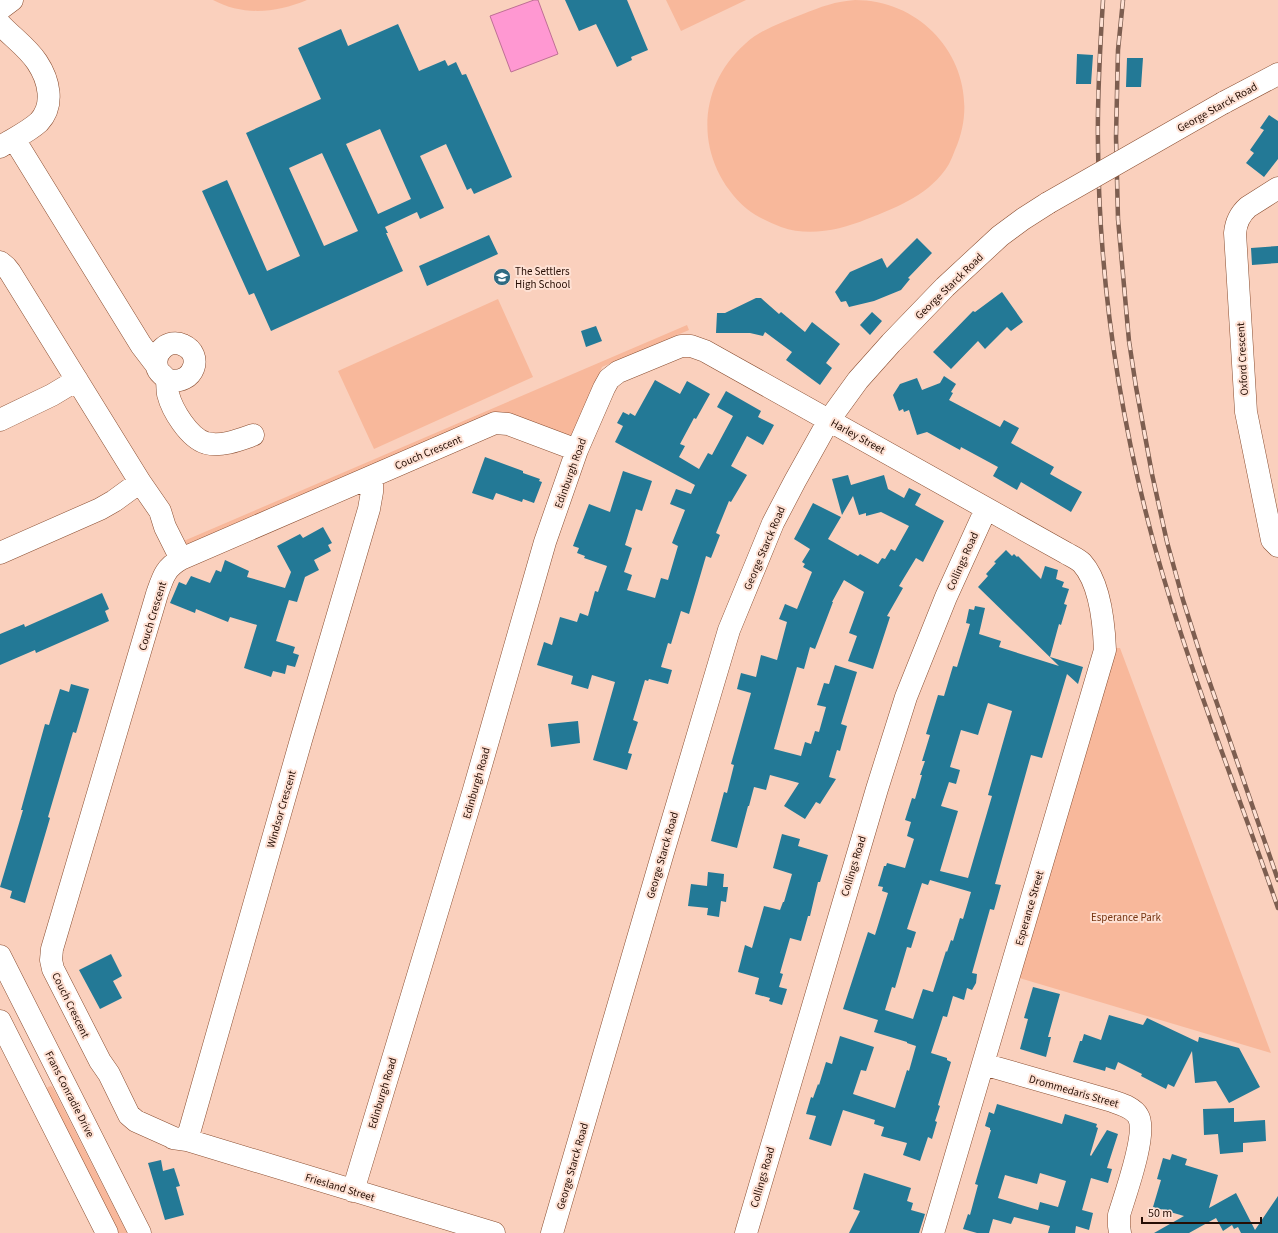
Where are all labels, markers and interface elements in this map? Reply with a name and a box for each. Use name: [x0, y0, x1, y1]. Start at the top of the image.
street label: George Starck Road: [1174, 79, 1260, 136]
street label: George Starck Road: [912, 250, 987, 323]
place label: The Settlers High School: [515, 264, 570, 292]
school or university icon: The Settlers High School: [492, 267, 512, 287]
street label: Oxford Crescent: [1233, 322, 1252, 396]
street label: Harley Street: [828, 415, 888, 458]
street label: Couch Crescent: [392, 431, 464, 473]
street label: Edinburgh Road: [551, 436, 590, 510]
street label: George Starck Road: [740, 504, 789, 592]
street label: Collings Road: [943, 530, 982, 593]
street label: Couch Crescent: [135, 580, 170, 653]
street label: Edinburgh Road: [459, 746, 494, 821]
street label: Windsor Crescent: [263, 768, 300, 850]
street label: George Starck Road: [643, 810, 682, 900]
street label: Collings Road: [837, 834, 870, 898]
street label: Esperance Street: [1012, 869, 1047, 947]
park label: Esperance Park: [1091, 910, 1162, 925]
street label: Couch Crescent: [48, 970, 93, 1041]
street label: Frans Conradie Drive: [41, 1049, 98, 1140]
street label: Edinburgh Road: [365, 1056, 400, 1131]
street label: Drommedaris Street: [1027, 1071, 1121, 1112]
street label: George Starck Road: [553, 1121, 592, 1211]
street label: Collings Road: [747, 1145, 778, 1209]
street label: Friesland Street: [303, 1170, 377, 1205]
scale bar: [1142, 1199, 1261, 1225]
text: 50 m: [1148, 1205, 1172, 1222]

